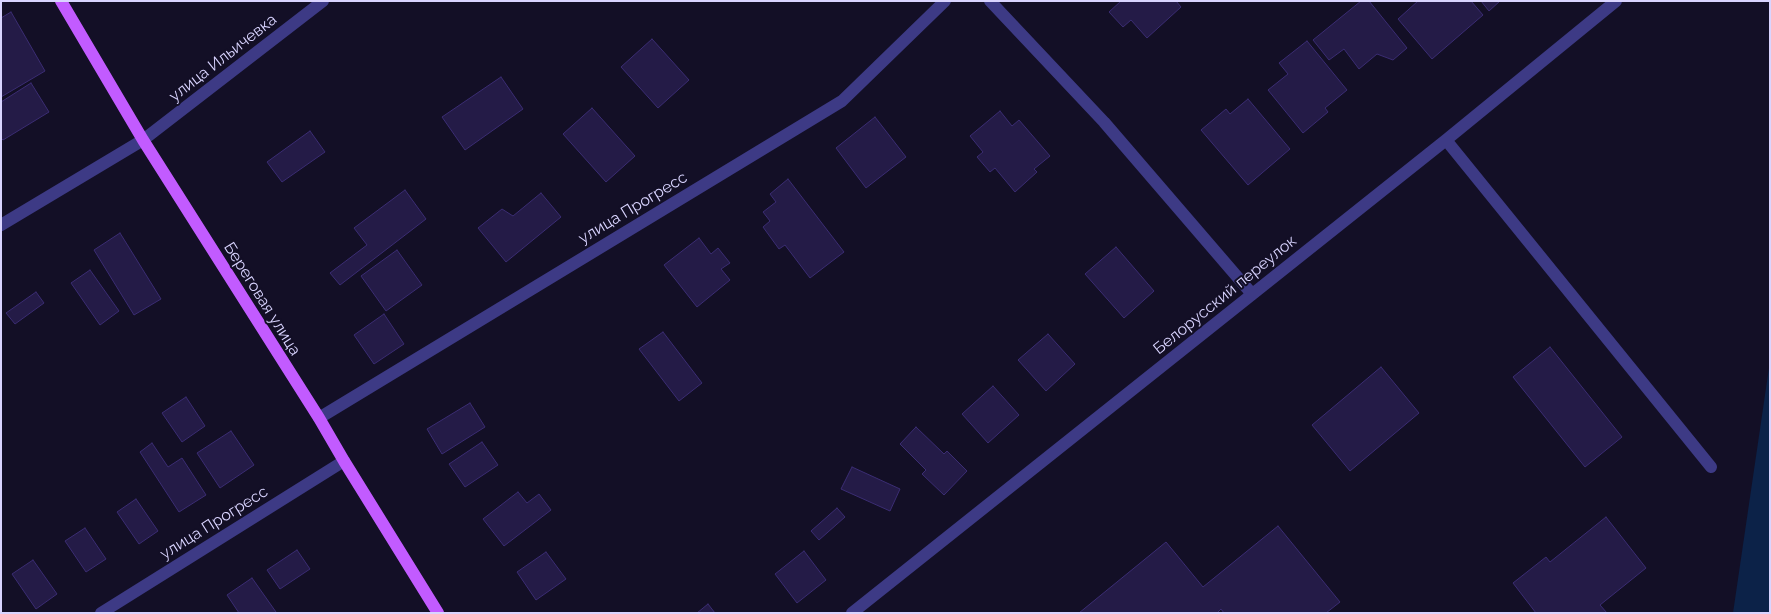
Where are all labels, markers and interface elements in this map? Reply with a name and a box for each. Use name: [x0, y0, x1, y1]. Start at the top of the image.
street label: улица Ильичевка: [165, 10, 281, 106]
street label: улица Прогресс: [575, 168, 691, 248]
street label: Белорусский переулок: [1150, 231, 1300, 359]
street label: Береговая улица: [219, 239, 305, 359]
street label: улица Прогресс: [157, 482, 271, 564]

